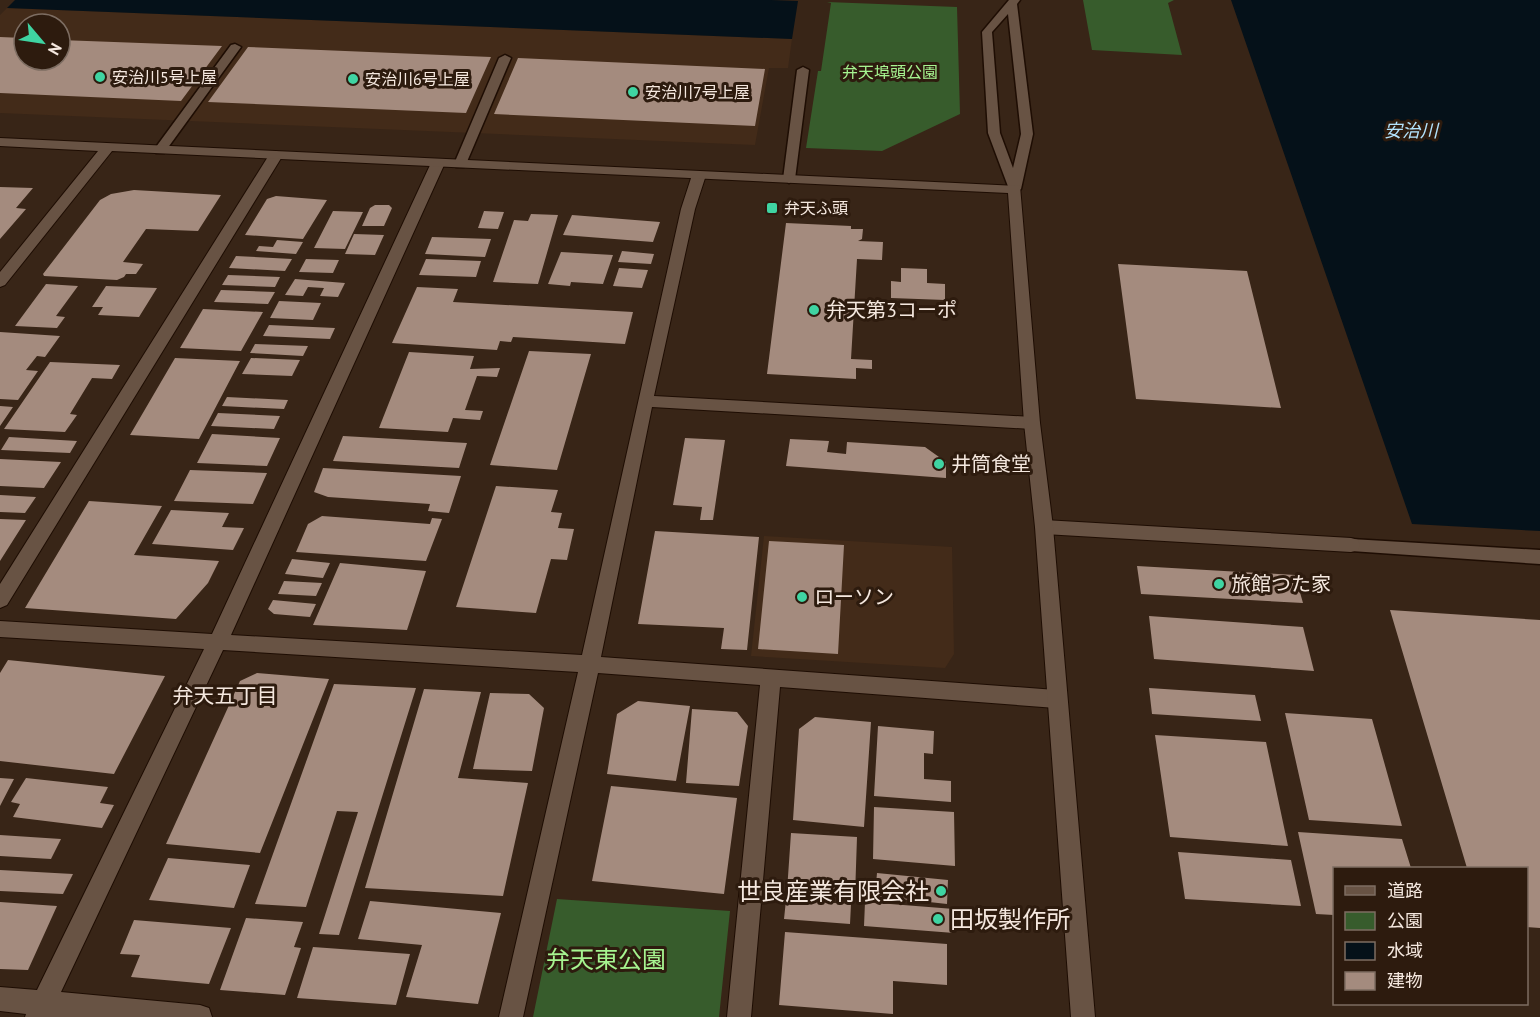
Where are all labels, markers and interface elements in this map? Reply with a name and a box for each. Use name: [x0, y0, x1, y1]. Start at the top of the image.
north arrow: [12, 12, 72, 72]
text: N: [44, 40, 66, 59]
park label: 弁天埠頭公園: [842, 62, 938, 82]
place label: 安治川5号上屋: [112, 67, 217, 87]
place label: 安治川6号上屋: [365, 69, 470, 89]
marker: 安治川5号上屋: [93, 70, 107, 84]
marker: 安治川6号上屋: [346, 72, 360, 86]
place label: 安治川7号上屋: [645, 82, 750, 102]
marker: 安治川7号上屋: [626, 85, 640, 99]
water label: 安治川: [1384, 119, 1440, 142]
place label: 弁天ふ頭: [784, 198, 848, 218]
marker: 弁天ふ頭: [765, 201, 779, 215]
place label: 弁天第3コーポ: [826, 297, 957, 323]
marker: 弁天第3コーポ: [807, 303, 821, 317]
place label: 井筒食堂: [951, 451, 1031, 477]
marker: 井筒食堂: [932, 457, 946, 471]
place label: 旅館つた家: [1231, 571, 1331, 597]
marker: 旅館つた家: [1212, 577, 1226, 591]
place label: ローソン: [814, 584, 894, 610]
marker: ローソン: [795, 590, 809, 604]
district label: 弁天五丁目: [173, 682, 278, 709]
legend: [1333, 867, 1528, 1005]
place label: 世良産業有限会社: [737, 876, 929, 907]
text: 道路: [1387, 879, 1423, 902]
marker: 世良産業有限会社: [934, 884, 948, 898]
place label: 田坂製作所: [950, 904, 1070, 935]
text: 公園: [1387, 909, 1423, 932]
marker: 田坂製作所: [931, 912, 945, 926]
text: 水域: [1387, 939, 1423, 962]
park label: 弁天東公園: [546, 944, 666, 975]
text: 建物: [1387, 969, 1423, 992]

